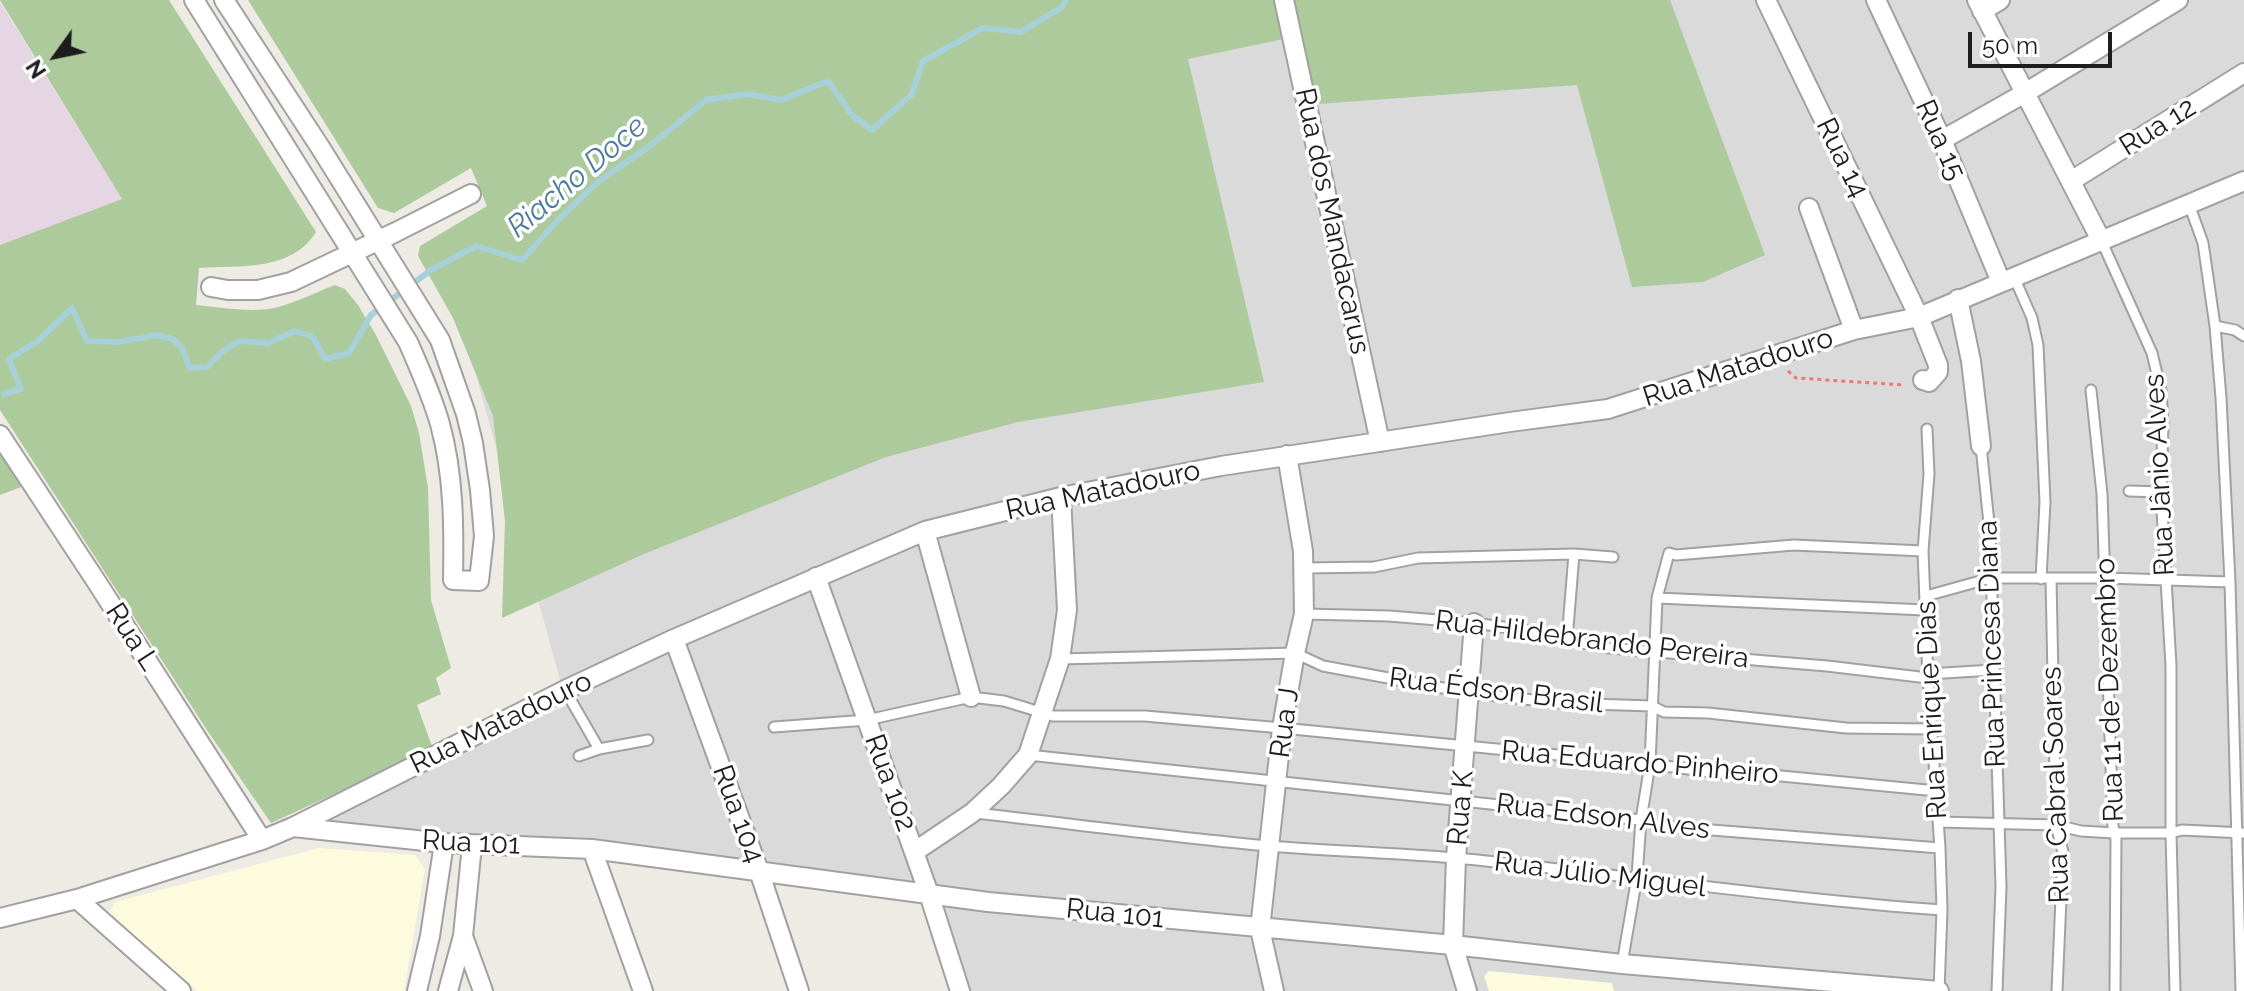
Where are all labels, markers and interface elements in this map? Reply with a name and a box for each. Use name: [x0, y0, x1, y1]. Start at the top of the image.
north arrow: [16, 16, 96, 96]
scale bar: [1972, 16, 2116, 66]
text: 50 m: [1982, 31, 2038, 60]
text: N: [20, 55, 51, 83]
street label: Rua dos Mandacarus: [1287, 85, 1377, 357]
street label: Rua 12: [2114, 91, 2202, 163]
street label: Rua 15: [1907, 95, 1973, 185]
water label: Riacho Doce: [500, 109, 654, 245]
street label: Rua 14: [1808, 113, 1876, 203]
street label: Rua Matadouro: [1639, 321, 1837, 415]
street label: Rua Jânio Alves: [2138, 373, 2182, 577]
street label: Rua Matadouro: [1003, 454, 1203, 528]
street label: Rua Princesa Diana: [1971, 520, 2013, 768]
street label: Rua 11 de Dezembro: [2089, 557, 2131, 823]
street label: Rua L: [98, 597, 166, 677]
street label: Rua Enrique Dias: [1910, 600, 1954, 820]
street label: Rua Hildebrando Pereira: [1433, 604, 1751, 676]
street label: Rua Édson Brasil: [1387, 661, 1605, 721]
street label: Rua Matadouro: [405, 664, 597, 782]
street label: Rua Cabral Soares: [2035, 666, 2077, 904]
street label: Rua J: [1263, 686, 1307, 760]
street label: Rua 102: [857, 730, 923, 836]
street label: Rua Eduardo Pinheiro: [1500, 734, 1780, 792]
street label: Rua 104: [705, 761, 771, 867]
street label: Rua K: [1441, 769, 1481, 847]
street label: Rua Edson Alves: [1494, 787, 1712, 847]
street label: Rua 101: [421, 824, 521, 862]
street label: Rua Júlio Miguel: [1492, 845, 1708, 905]
street label: Rua 101: [1064, 892, 1166, 936]

